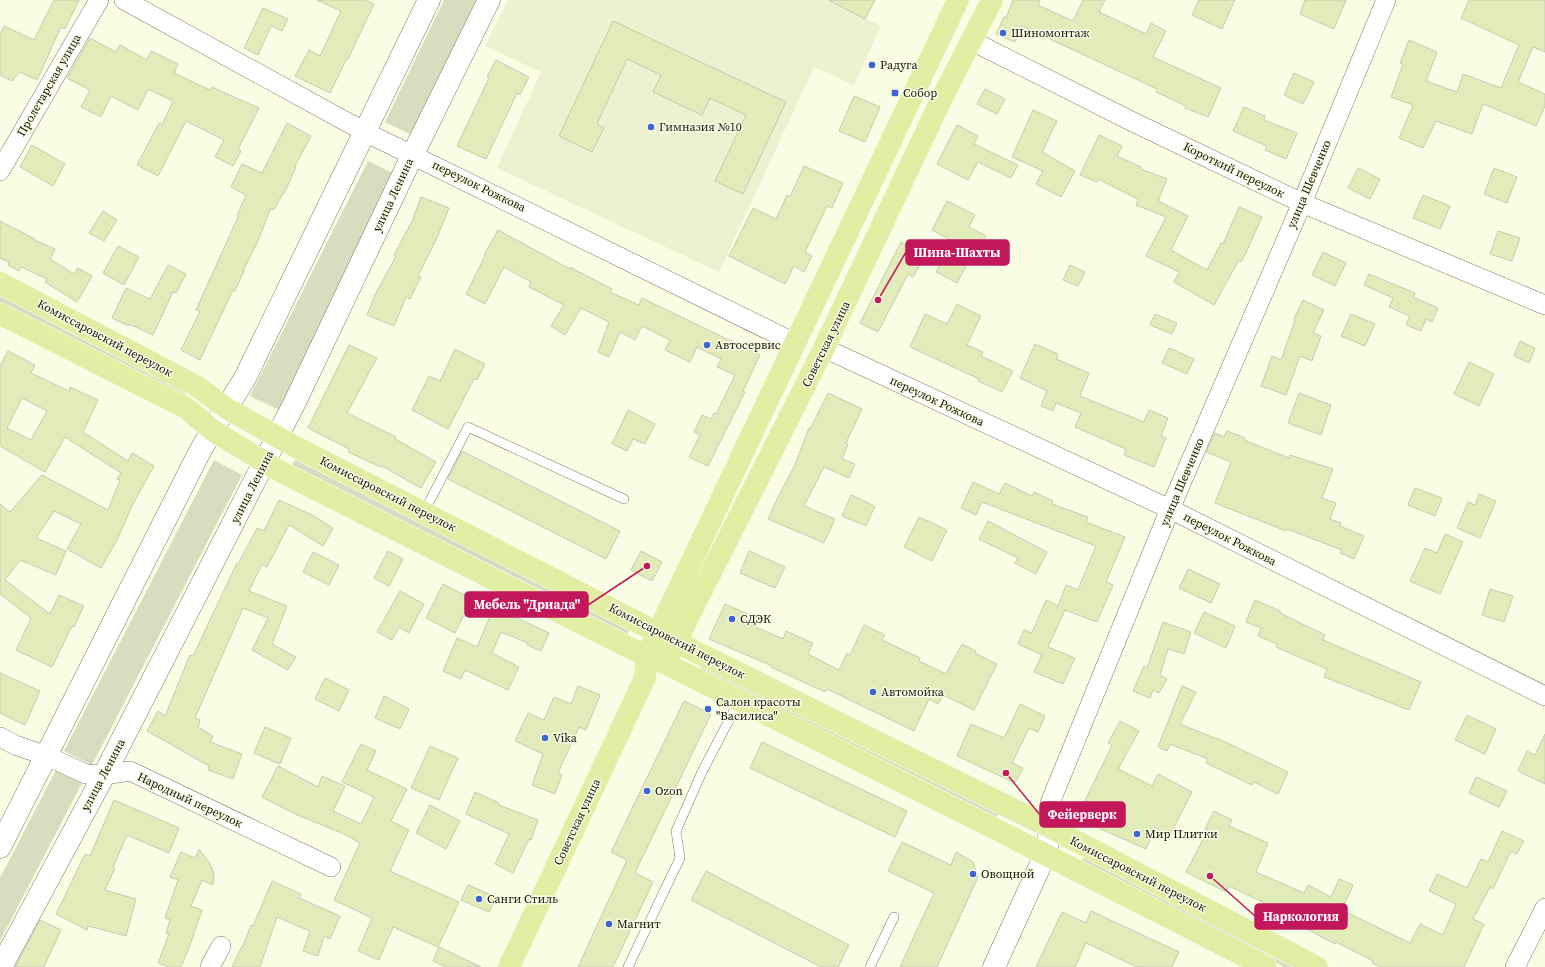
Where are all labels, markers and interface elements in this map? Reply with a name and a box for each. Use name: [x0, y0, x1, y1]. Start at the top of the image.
place label: Шиномонтаж: [1011, 25, 1090, 41]
marker: Шиномонтаж: [998, 28, 1008, 38]
street label: Пролетарская улица: [13, 30, 85, 139]
place label: Радуга: [880, 57, 918, 73]
marker: Радуга: [867, 60, 877, 70]
place label: Собор: [903, 85, 937, 101]
marker: Собор: [890, 88, 900, 98]
place label: Гимназия №10: [659, 119, 742, 135]
marker: Гимназия №10: [646, 122, 656, 132]
street label: улица Шевченко: [1283, 137, 1335, 231]
street label: Короткий переулок: [1181, 139, 1288, 202]
street label: улица Ленина: [369, 155, 417, 235]
street label: переулок Рожкова: [430, 156, 529, 216]
callout: Шина-Шахты: [906, 240, 1009, 265]
text: Шина-Шахты: [913, 244, 1001, 261]
street label: Комиссаровский переулок: [35, 296, 176, 381]
street label: Советская улица: [798, 297, 854, 390]
place label: Автосервис: [715, 337, 781, 353]
marker: Автосервис: [702, 340, 712, 350]
street label: переулок Рожкова: [887, 372, 988, 430]
street label: улица Шевченко: [1156, 435, 1208, 529]
street label: улица Ленина: [227, 447, 278, 526]
street label: Комиссаровский переулок: [317, 453, 459, 535]
street label: переулок Рожкова: [1181, 509, 1280, 570]
callout: Мебель "Дриада": [465, 592, 588, 617]
text: Мебель "Дриада": [474, 596, 581, 613]
street label: Комиссаровский переулок: [606, 600, 748, 682]
place label: СДЭК: [740, 611, 771, 627]
marker: СДЭК: [727, 614, 737, 624]
place label: Автомойка: [881, 684, 945, 700]
marker: Автомойка: [868, 687, 878, 697]
place label: Салон красоты "Василиса": [716, 694, 801, 724]
marker: Салон красоты "Василиса": [703, 704, 713, 714]
place label: Vika: [553, 730, 578, 746]
marker: Vika: [540, 733, 550, 743]
street label: улица Ленина: [77, 735, 129, 814]
street label: Народный переулок: [135, 769, 246, 832]
street label: Советская улица: [550, 775, 605, 868]
place label: Ozon: [655, 783, 683, 799]
marker: Ozon: [642, 786, 652, 796]
callout: Фейерверк: [1040, 802, 1125, 827]
text: Фейерверк: [1047, 806, 1117, 823]
place label: Мир Плитки: [1145, 826, 1218, 842]
marker: Мир Плитки: [1132, 829, 1142, 839]
street label: Комиссаровский переулок: [1067, 833, 1209, 915]
place label: Овощной: [981, 866, 1035, 882]
marker: Овощной: [968, 869, 978, 879]
place label: Санги Стиль: [487, 891, 558, 907]
marker: Санги Стиль: [474, 894, 484, 904]
callout: Наркология: [1255, 904, 1347, 929]
text: Наркология: [1263, 908, 1339, 925]
place label: Магнит: [617, 916, 661, 932]
marker: Магнит: [604, 919, 614, 929]

